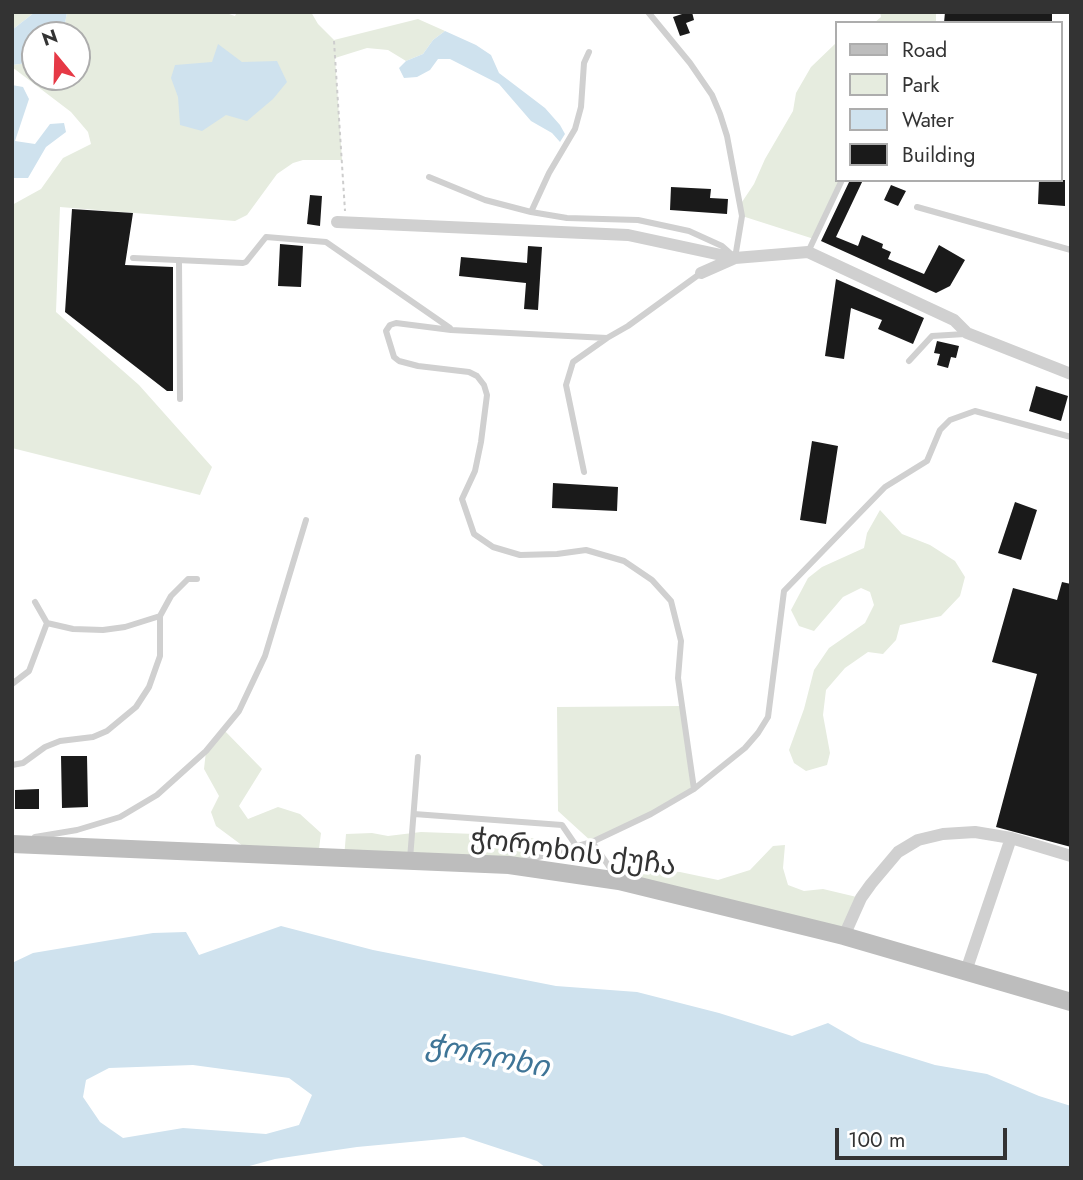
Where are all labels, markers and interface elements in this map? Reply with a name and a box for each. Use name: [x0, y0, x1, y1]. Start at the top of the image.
north arrow: [21, 21, 91, 91]
legend: [834, 21, 1062, 182]
text: N: [38, 22, 61, 53]
text: Road: [902, 35, 947, 65]
text: Park: [902, 70, 939, 100]
text: Water: [902, 105, 954, 135]
text: Building: [902, 140, 975, 170]
street label: ჭოროხის ქუჩა: [468, 823, 678, 885]
water label: ჭოროხი: [422, 1028, 552, 1088]
scale bar: [838, 1114, 1010, 1158]
text: 100 m: [848, 1125, 905, 1155]

